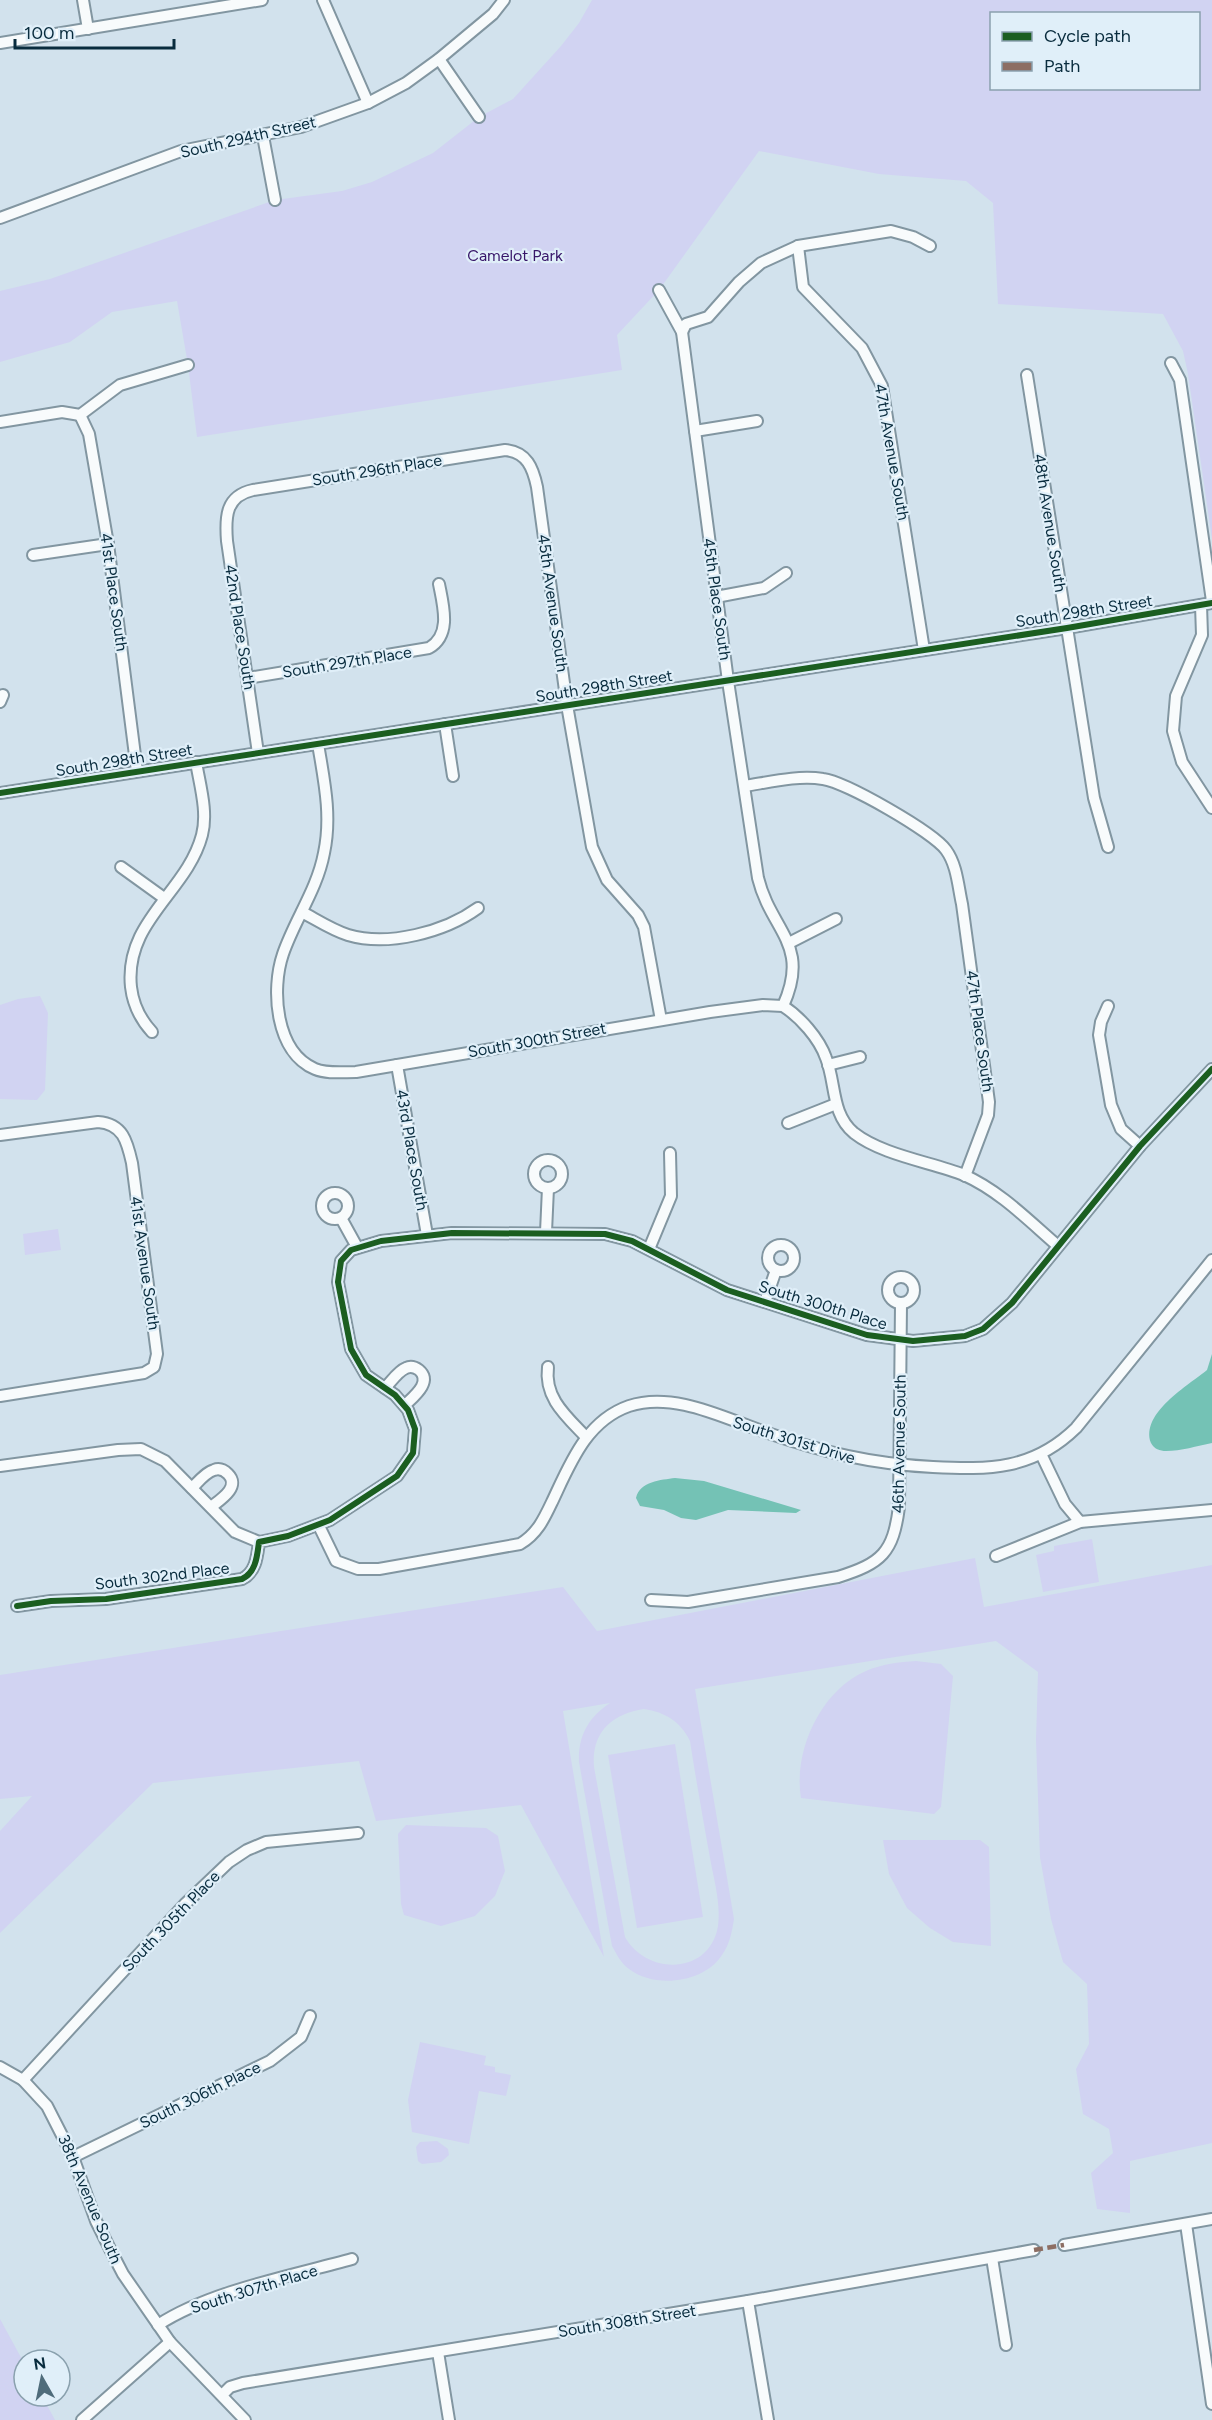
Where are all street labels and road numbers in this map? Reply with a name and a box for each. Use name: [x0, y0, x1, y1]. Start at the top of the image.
street label: South 294th Street: [178, 112, 318, 162]
street label: 47th Avenue South: [871, 382, 913, 522]
street label: South 296th Place: [311, 450, 444, 490]
street label: 48th Avenue South: [1030, 452, 1070, 594]
street label: 41st Place South: [96, 532, 132, 652]
street label: 45th Avenue South: [534, 533, 572, 673]
street label: 45th Place South: [699, 537, 735, 661]
street label: 42nd Place South: [221, 563, 259, 691]
street label: South 298th Street: [1014, 591, 1154, 631]
street label: South 297th Place: [281, 642, 413, 682]
street label: South 298th Street: [534, 666, 674, 706]
street label: South 298th Street: [54, 740, 194, 780]
street label: 47th Place South: [962, 969, 998, 1093]
street label: South 300th Street: [466, 1018, 608, 1062]
street label: 43rd Place South: [392, 1088, 432, 1212]
street label: 41st Avenue South: [126, 1195, 164, 1331]
street label: South 300th Place: [756, 1276, 890, 1334]
street label: 46th Avenue South: [888, 1374, 910, 1514]
street label: South 301st Drive: [731, 1412, 858, 1468]
street label: South 302nd Place: [94, 1558, 231, 1594]
street label: South 305th Place: [118, 1867, 224, 1975]
street label: South 306th Place: [136, 2057, 264, 2133]
street label: 38th Avenue South: [54, 2132, 126, 2267]
street label: South 307th Place: [188, 2261, 320, 2317]
street label: South 308th Street: [557, 2301, 697, 2341]

